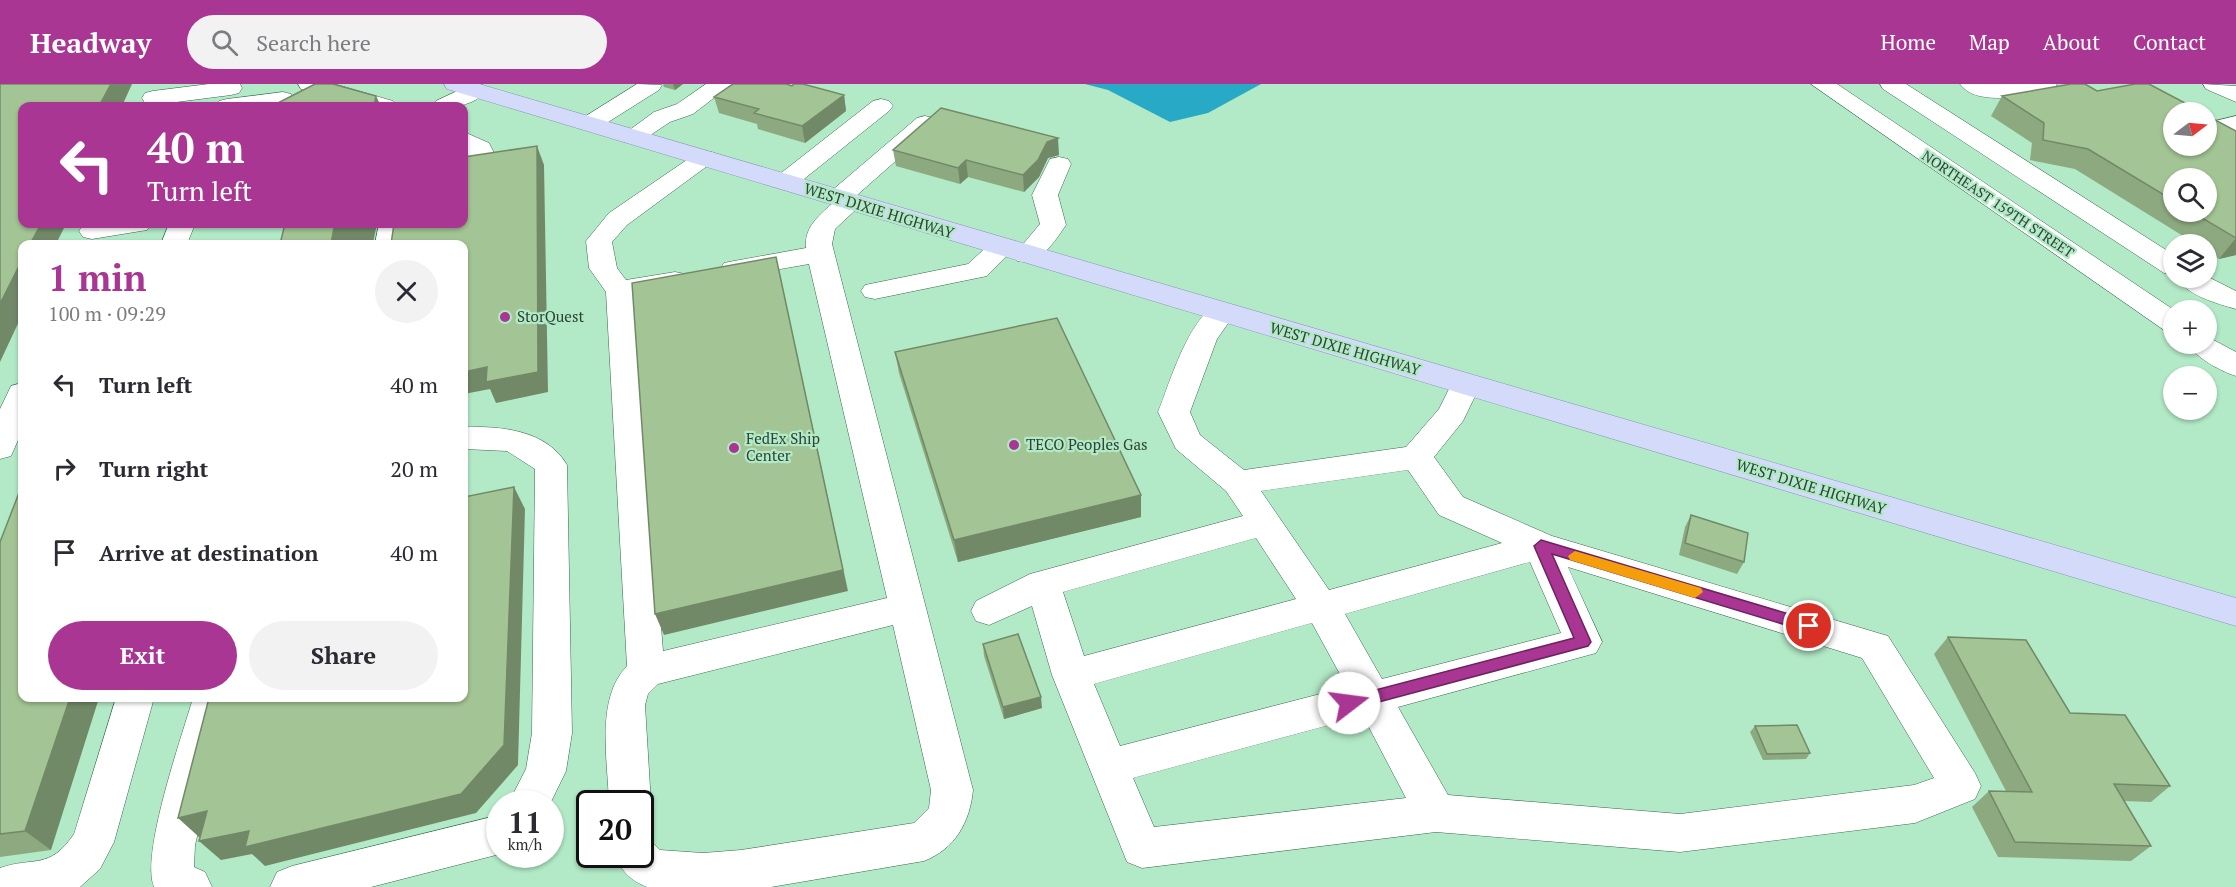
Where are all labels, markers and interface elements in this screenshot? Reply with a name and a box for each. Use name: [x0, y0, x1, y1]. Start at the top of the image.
search box: [187, 15, 607, 69]
text: Headway: [30, 24, 151, 61]
icon: search: [208, 26, 241, 59]
text: Search here: [256, 28, 371, 57]
text: Home: [1880, 28, 1936, 56]
text: Map: [1969, 28, 2010, 56]
text: About: [2043, 28, 2100, 56]
text: Contact: [2133, 28, 2206, 56]
north arrow: [2163, 102, 2217, 156]
map controls: [2163, 102, 2217, 420]
text: 40 m: [147, 119, 245, 175]
icon: left: [48, 126, 126, 204]
street label: NORTHEAST 159TH STREET: [1918, 145, 2078, 262]
button: search: [2163, 168, 2217, 222]
text: Turn left: [147, 173, 252, 209]
street label: WEST DIXIE HIGHWAY: [802, 178, 957, 243]
button: layers: [2163, 234, 2217, 288]
text: 1 min: [48, 254, 146, 301]
button: close: [375, 260, 438, 323]
text: 100 m · 09:29: [48, 300, 166, 327]
button: +: [2163, 300, 2217, 354]
place label: StorQuest: [517, 306, 584, 326]
marker: StorQuest: [498, 310, 512, 324]
street label: WEST DIXIE HIGHWAY: [1268, 317, 1423, 379]
button: −: [2163, 366, 2217, 420]
icon: left: [48, 368, 81, 401]
text: Turn left: [99, 370, 192, 399]
text: 40 m: [390, 370, 438, 399]
place label: FedEx Ship Center: [746, 428, 820, 465]
place label: TECO Peoples Gas: [1026, 434, 1147, 454]
marker: TECO Peoples Gas: [1007, 438, 1021, 452]
marker: FedEx Ship Center: [727, 441, 741, 455]
icon: right: [48, 452, 81, 485]
text: Turn right: [99, 454, 208, 483]
text: 20 m: [390, 454, 438, 483]
street label: WEST DIXIE HIGHWAY: [1734, 454, 1889, 519]
icon: arrive: [48, 536, 81, 569]
text: Arrive at destination: [99, 538, 318, 567]
text: 40 m: [390, 538, 438, 567]
pin: [1783, 600, 1834, 651]
icon: arrive: [1792, 609, 1825, 642]
button: Exit: [48, 621, 237, 690]
button: Share: [249, 621, 438, 690]
position arrow: [1317, 671, 1381, 735]
speed limit sign: 20: [576, 790, 654, 868]
text: 11: [508, 802, 542, 842]
text: km/h: [508, 834, 542, 854]

